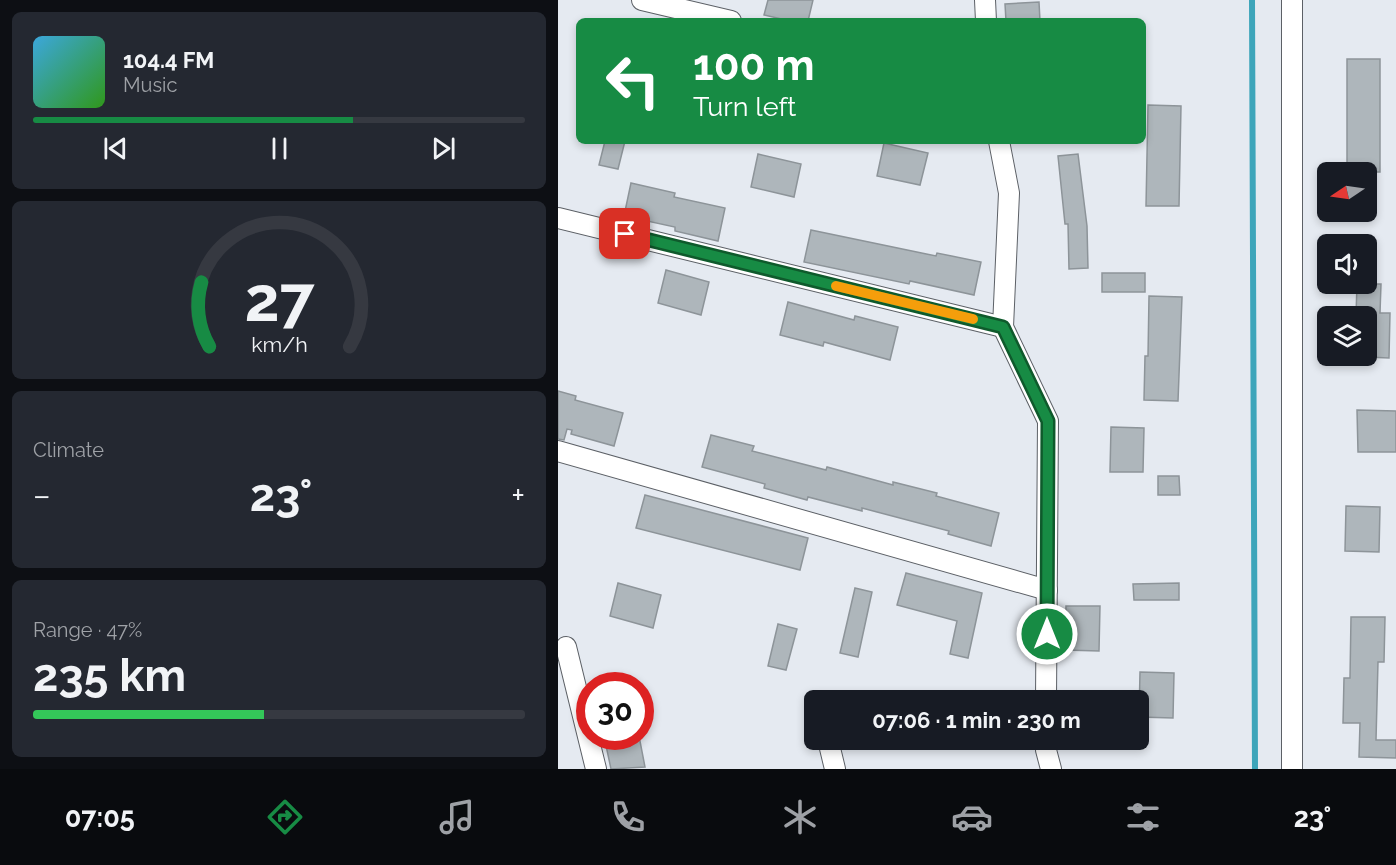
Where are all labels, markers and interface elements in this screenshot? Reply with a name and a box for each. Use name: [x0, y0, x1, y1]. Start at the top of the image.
text: 100 m: [693, 41, 815, 90]
icon: left: [594, 42, 672, 120]
text: 104.4 FM: [123, 47, 214, 73]
text: Music: [123, 73, 177, 97]
text: Turn left: [693, 91, 796, 122]
icon: previous: [99, 132, 132, 165]
icon: pause: [263, 132, 296, 165]
icon: next: [427, 132, 460, 165]
north arrow: [1317, 162, 1377, 222]
map controls: [1317, 162, 1377, 366]
pin: [599, 208, 650, 259]
icon: arrive: [608, 217, 641, 250]
button: sound: [1317, 234, 1377, 294]
text: 27: [244, 262, 315, 336]
button: layers: [1317, 306, 1377, 366]
text: km/h: [251, 332, 307, 357]
text: Climate: [33, 438, 104, 462]
text: 23°: [250, 469, 312, 522]
text: −: [33, 476, 51, 515]
text: +: [511, 476, 525, 515]
position arrow: [1015, 602, 1079, 666]
text: Range · 47%: [33, 618, 142, 642]
text: 235 km: [33, 649, 186, 702]
speed limit sign: 30: [576, 672, 654, 750]
text: 07:06 · 1 min · 230 m: [872, 707, 1081, 733]
icon: directions: [264, 796, 306, 838]
icon: music: [436, 796, 478, 838]
icon: phone: [607, 796, 649, 838]
icon: climate: [779, 796, 821, 838]
icon: car: [951, 796, 993, 838]
icon: filters: [1122, 796, 1164, 838]
text: 07:05: [65, 802, 135, 833]
text: 23°: [1294, 802, 1331, 833]

